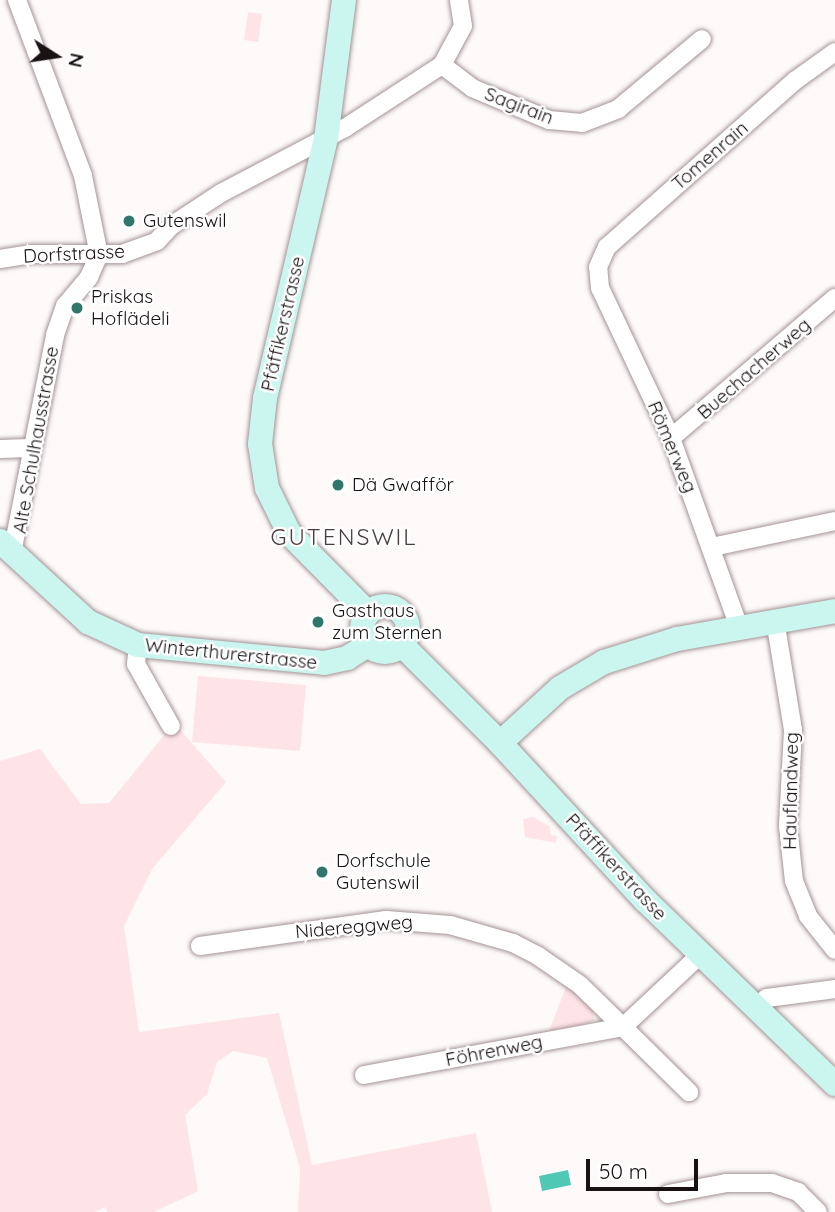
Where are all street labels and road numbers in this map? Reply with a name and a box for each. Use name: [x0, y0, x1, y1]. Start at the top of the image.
street label: Sagirain: [481, 82, 557, 130]
street label: Tomenrain: [667, 117, 753, 195]
street label: Dorfstrasse: [22, 240, 126, 268]
street label: Pfäffikerstrasse: [256, 254, 310, 394]
street label: Buechacherweg: [693, 314, 815, 424]
street label: Alte Schulhausstrasse: [8, 345, 64, 535]
street label: Römerweg: [642, 398, 702, 496]
street label: Winterthurerstrasse: [144, 634, 318, 674]
street label: Hauflandweg: [779, 732, 803, 850]
street label: Pfäffikerstrasse: [561, 809, 671, 925]
street label: Nidereggweg: [294, 910, 414, 944]
street label: Föhrenweg: [444, 1030, 544, 1072]

